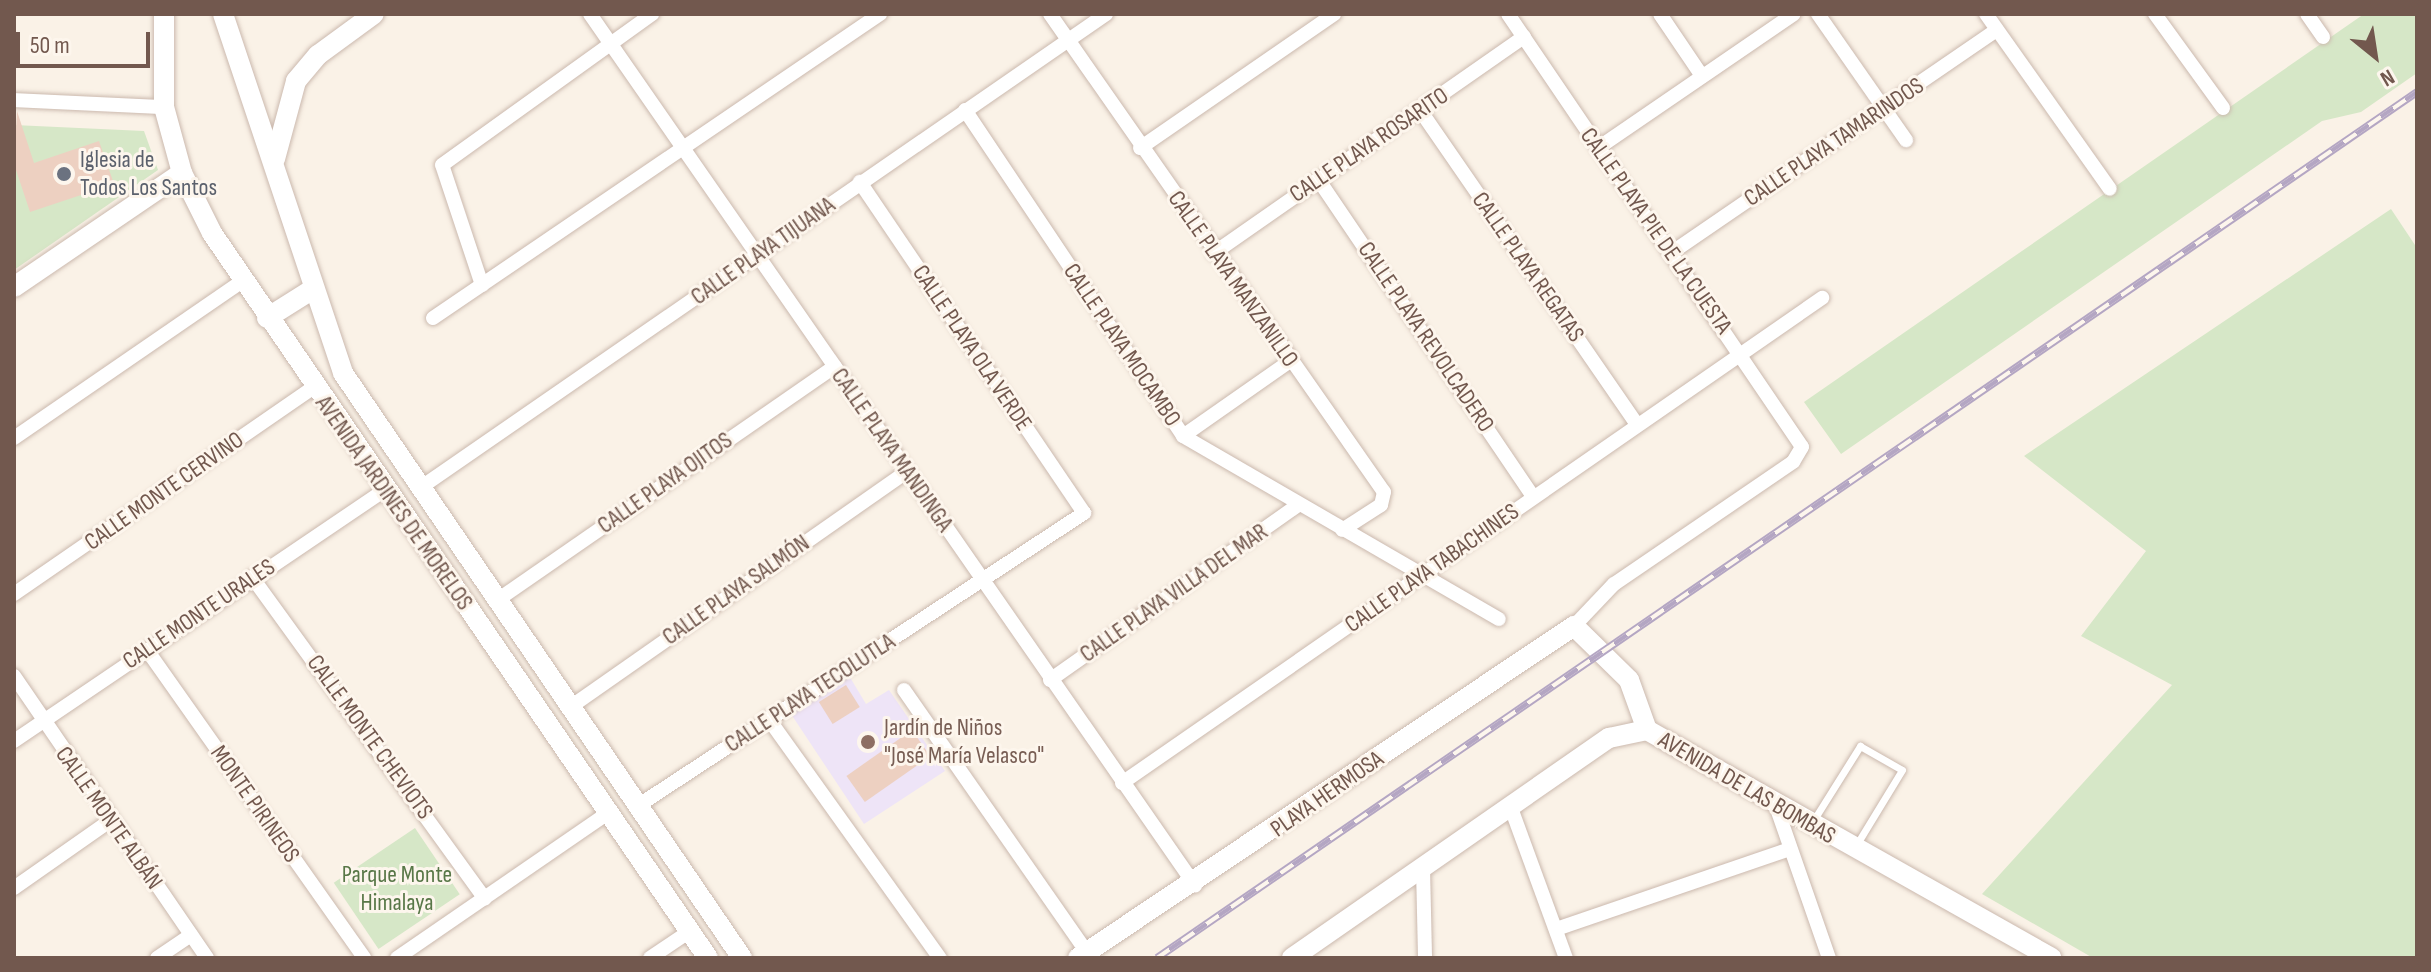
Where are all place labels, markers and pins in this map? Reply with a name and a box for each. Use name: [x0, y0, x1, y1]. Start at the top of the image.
place label: Iglesia de Todos Los Santos: [80, 146, 217, 202]
marker: Iglesia de Todos Los Santos: [55, 165, 73, 183]
place label: Jardín de Niños "José María Velasco": [884, 714, 1044, 770]
marker: Jardín de Niños "José María Velasco": [859, 733, 877, 751]

